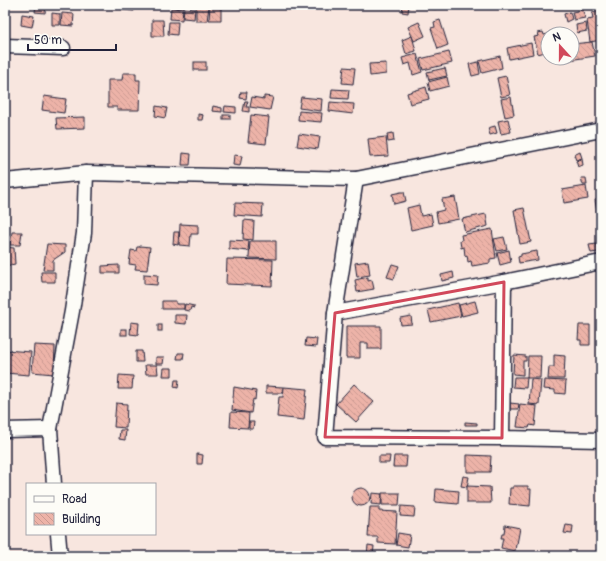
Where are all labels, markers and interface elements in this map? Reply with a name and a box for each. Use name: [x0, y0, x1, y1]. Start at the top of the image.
scale bar: [28, 26, 116, 52]
north arrow: [540, 26, 580, 66]
text: N: [551, 30, 563, 45]
text: 50 m: [34, 33, 62, 48]
legend: [26, 483, 156, 535]
text: Road: [62, 492, 87, 507]
text: Building: [62, 512, 101, 527]

